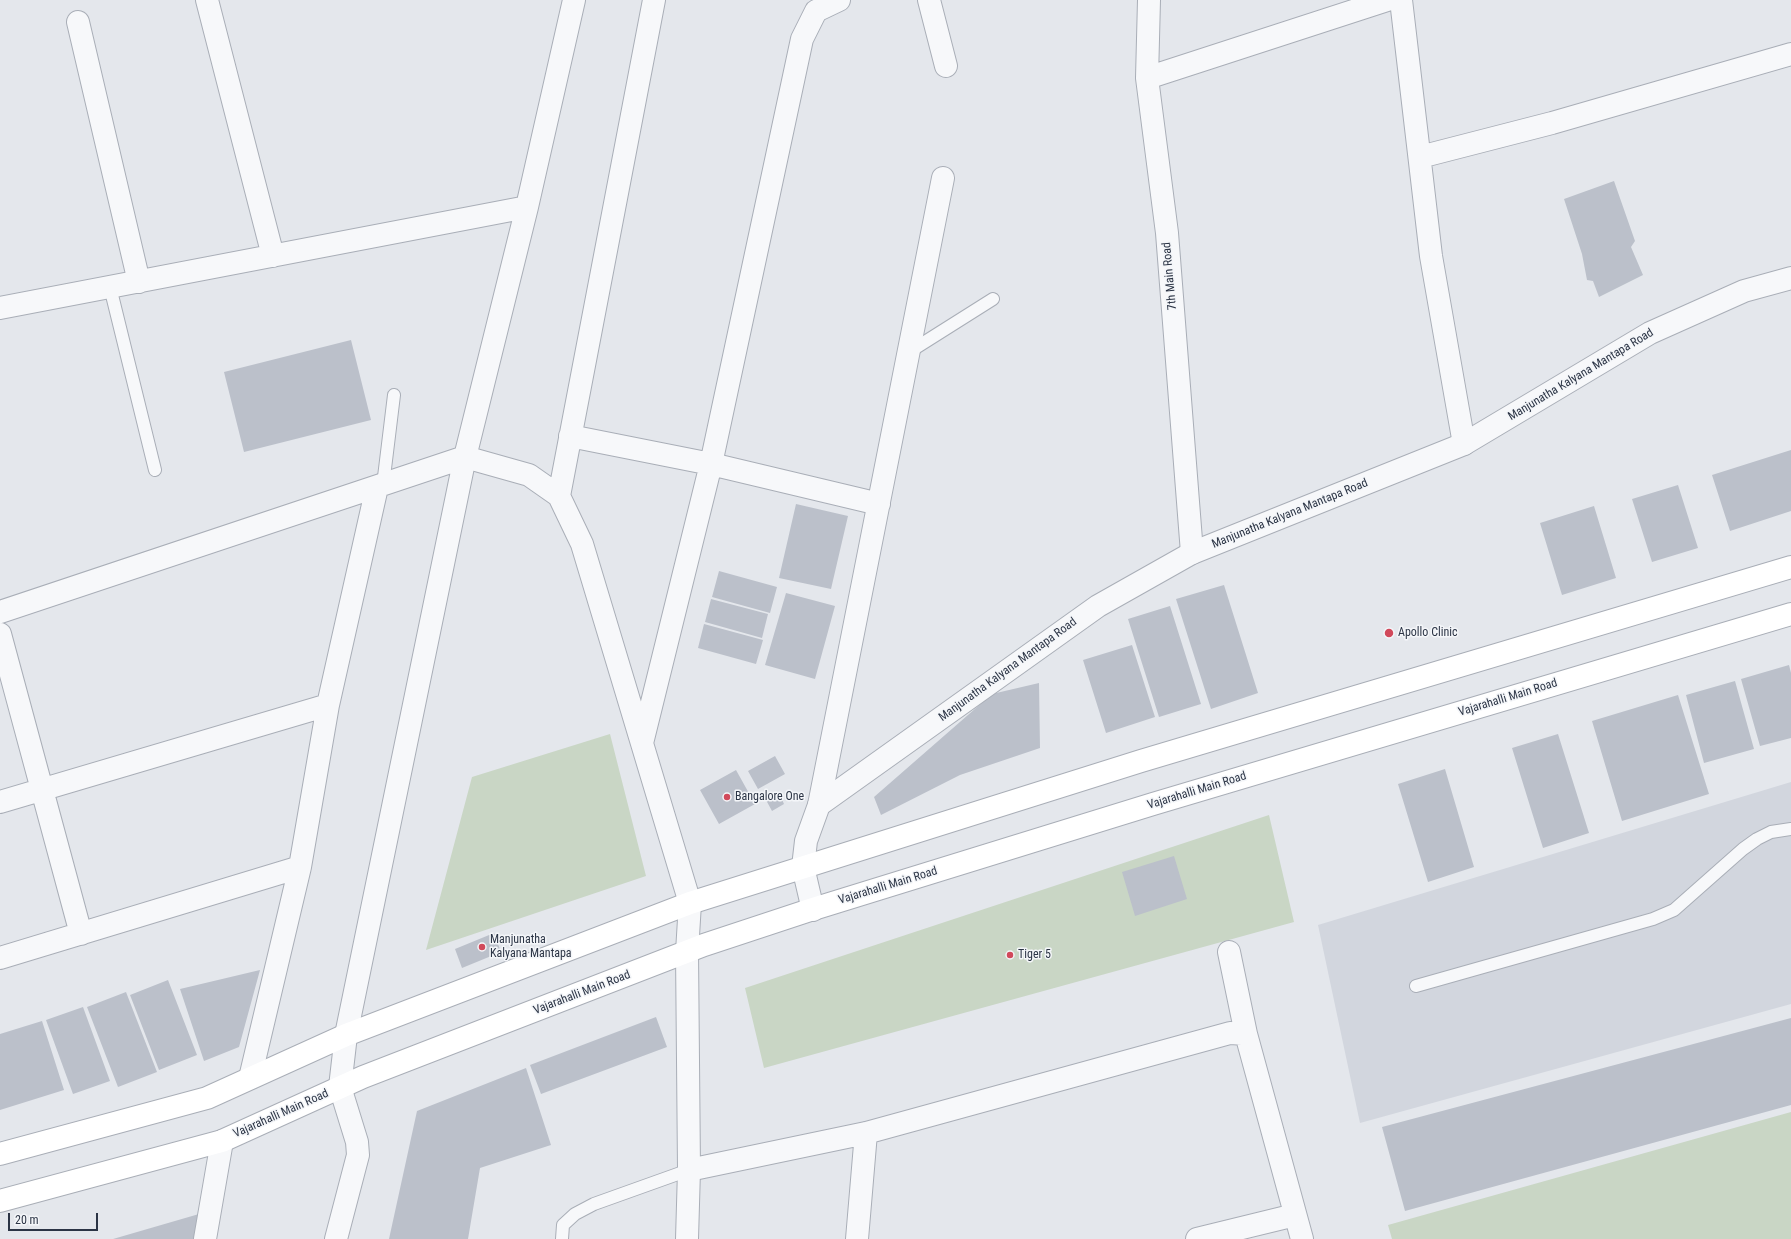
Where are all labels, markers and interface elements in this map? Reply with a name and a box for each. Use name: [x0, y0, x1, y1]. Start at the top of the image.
street label: 7th Main Road: [1160, 241, 1180, 311]
street label: Manjunatha Kalyana Mantapa Road: [1506, 326, 1656, 424]
street label: Manjunatha Kalyana Mantapa Road: [1210, 476, 1370, 552]
street label: Manjunatha Kalyana Mantapa Road: [936, 615, 1080, 725]
place label: Apollo Clinic: [1398, 626, 1458, 640]
marker: Apollo Clinic: [1383, 627, 1395, 639]
street label: Vajarahalli Main Road: [1457, 676, 1559, 720]
street label: Vajarahalli Main Road: [1146, 769, 1248, 813]
place label: Bangalore One: [735, 790, 804, 804]
marker: Bangalore One: [722, 792, 732, 802]
street label: Vajarahalli Main Road: [837, 864, 939, 908]
place label: Manjunatha Kalyana Mantapa: [490, 933, 572, 961]
marker: Manjunatha Kalyana Mantapa: [477, 942, 487, 952]
place label: Tiger 5: [1018, 948, 1051, 962]
marker: Tiger 5: [1005, 950, 1015, 960]
street label: Vajarahalli Main Road: [532, 968, 632, 1018]
street label: Vajarahalli Main Road: [231, 1087, 331, 1141]
scale bar: [10, 1205, 100, 1231]
text: 20 m: [15, 1213, 39, 1227]

